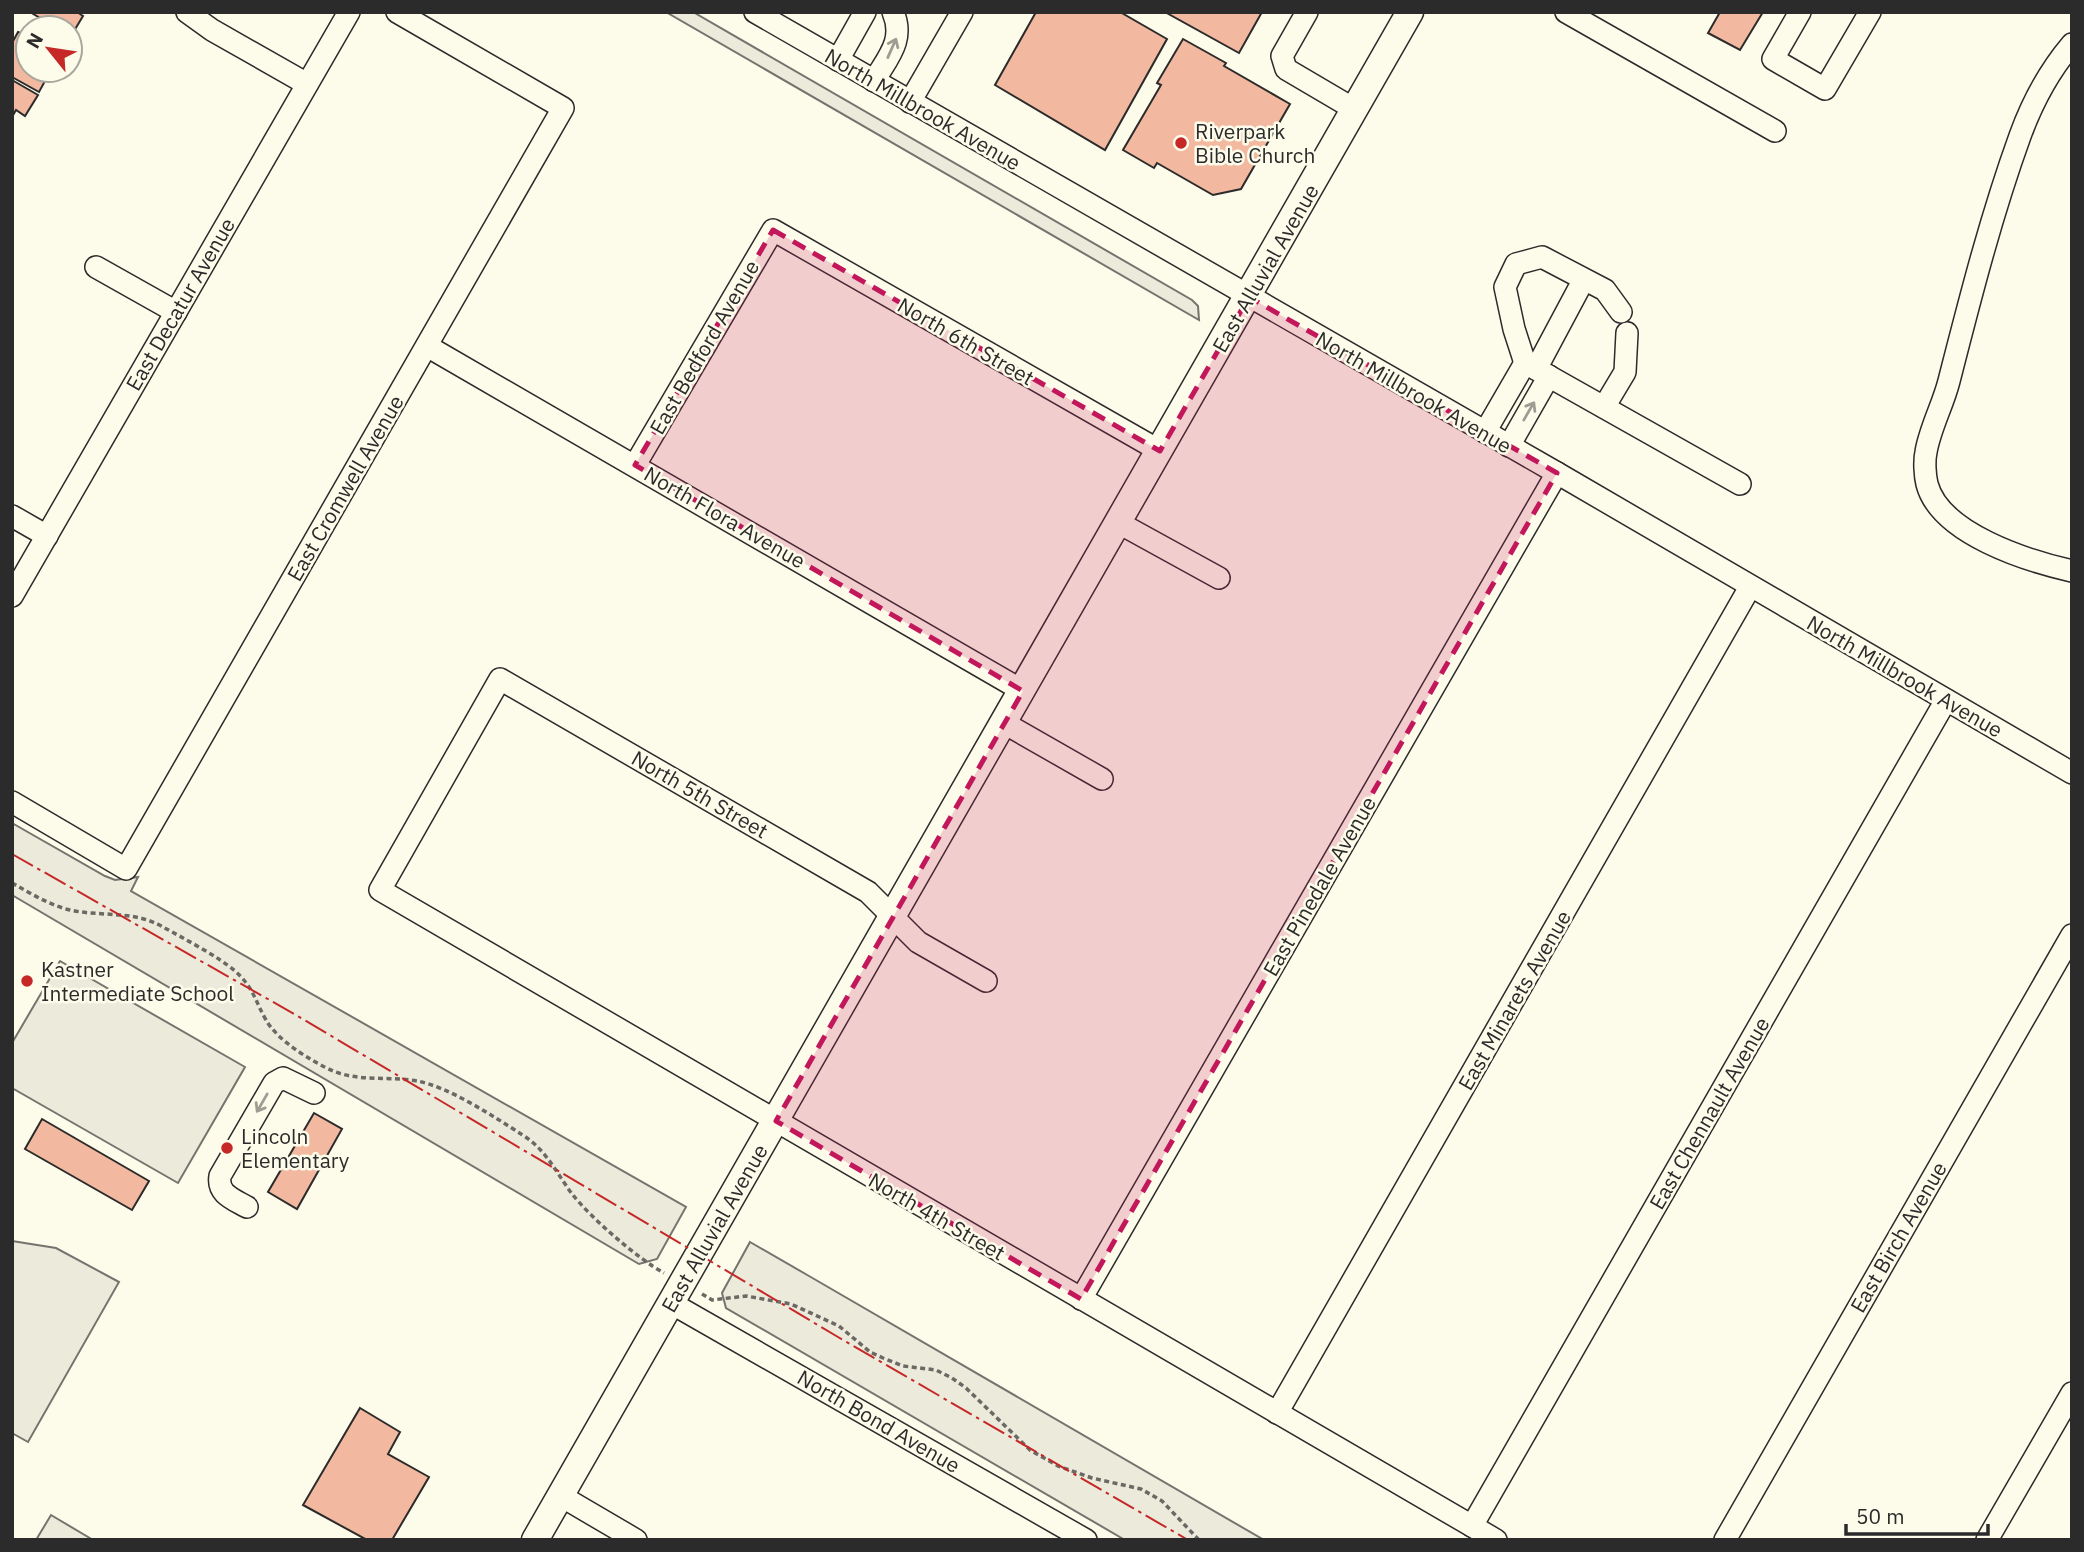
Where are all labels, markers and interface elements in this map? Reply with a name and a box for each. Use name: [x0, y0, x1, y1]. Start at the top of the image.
north arrow: [14, 14, 84, 84]
text: N: [20, 29, 48, 52]
one-way arrow: [886, 38, 899, 59]
street label: North Millbrook Avenue: [820, 41, 1026, 177]
place label: Riverpark Bible Church: [1195, 117, 1315, 169]
marker: Riverpark Bible Church: [1173, 135, 1189, 151]
street label: East Alluvial Avenue: [1205, 179, 1325, 357]
street label: East Decatur Avenue: [119, 212, 241, 396]
street label: East Bedford Avenue: [643, 255, 765, 439]
street label: North 6th Street: [893, 291, 1039, 391]
street label: North Millbrook Avenue: [1311, 324, 1517, 460]
street label: East Cromwell Avenue: [280, 390, 410, 586]
one-way arrow: [1523, 401, 1536, 422]
street label: North Flora Avenue: [639, 459, 811, 575]
street label: North Millbrook Avenue: [1802, 608, 2008, 744]
street label: North 5th Street: [627, 744, 773, 844]
street label: East Pinedale Avenue: [1256, 791, 1382, 981]
street label: East Minarets Avenue: [1451, 905, 1577, 1095]
place label: Kastner Intermediate School: [41, 955, 234, 1007]
marker: Kastner Intermediate School: [19, 973, 35, 989]
street label: East Chennault Avenue: [1643, 1012, 1775, 1214]
one-way arrow: [255, 1092, 269, 1112]
place label: Lincoln Elementary: [241, 1122, 350, 1174]
street label: East Alluvial Avenue: [654, 1139, 774, 1317]
marker: Lincoln Elementary: [219, 1140, 235, 1156]
street label: East Birch Avenue: [1843, 1156, 1953, 1318]
street label: North 4th Street: [864, 1166, 1010, 1266]
street label: North Bond Avenue: [793, 1363, 965, 1479]
scale bar: [1846, 1492, 1988, 1536]
text: 50 m: [1856, 1502, 1905, 1530]

